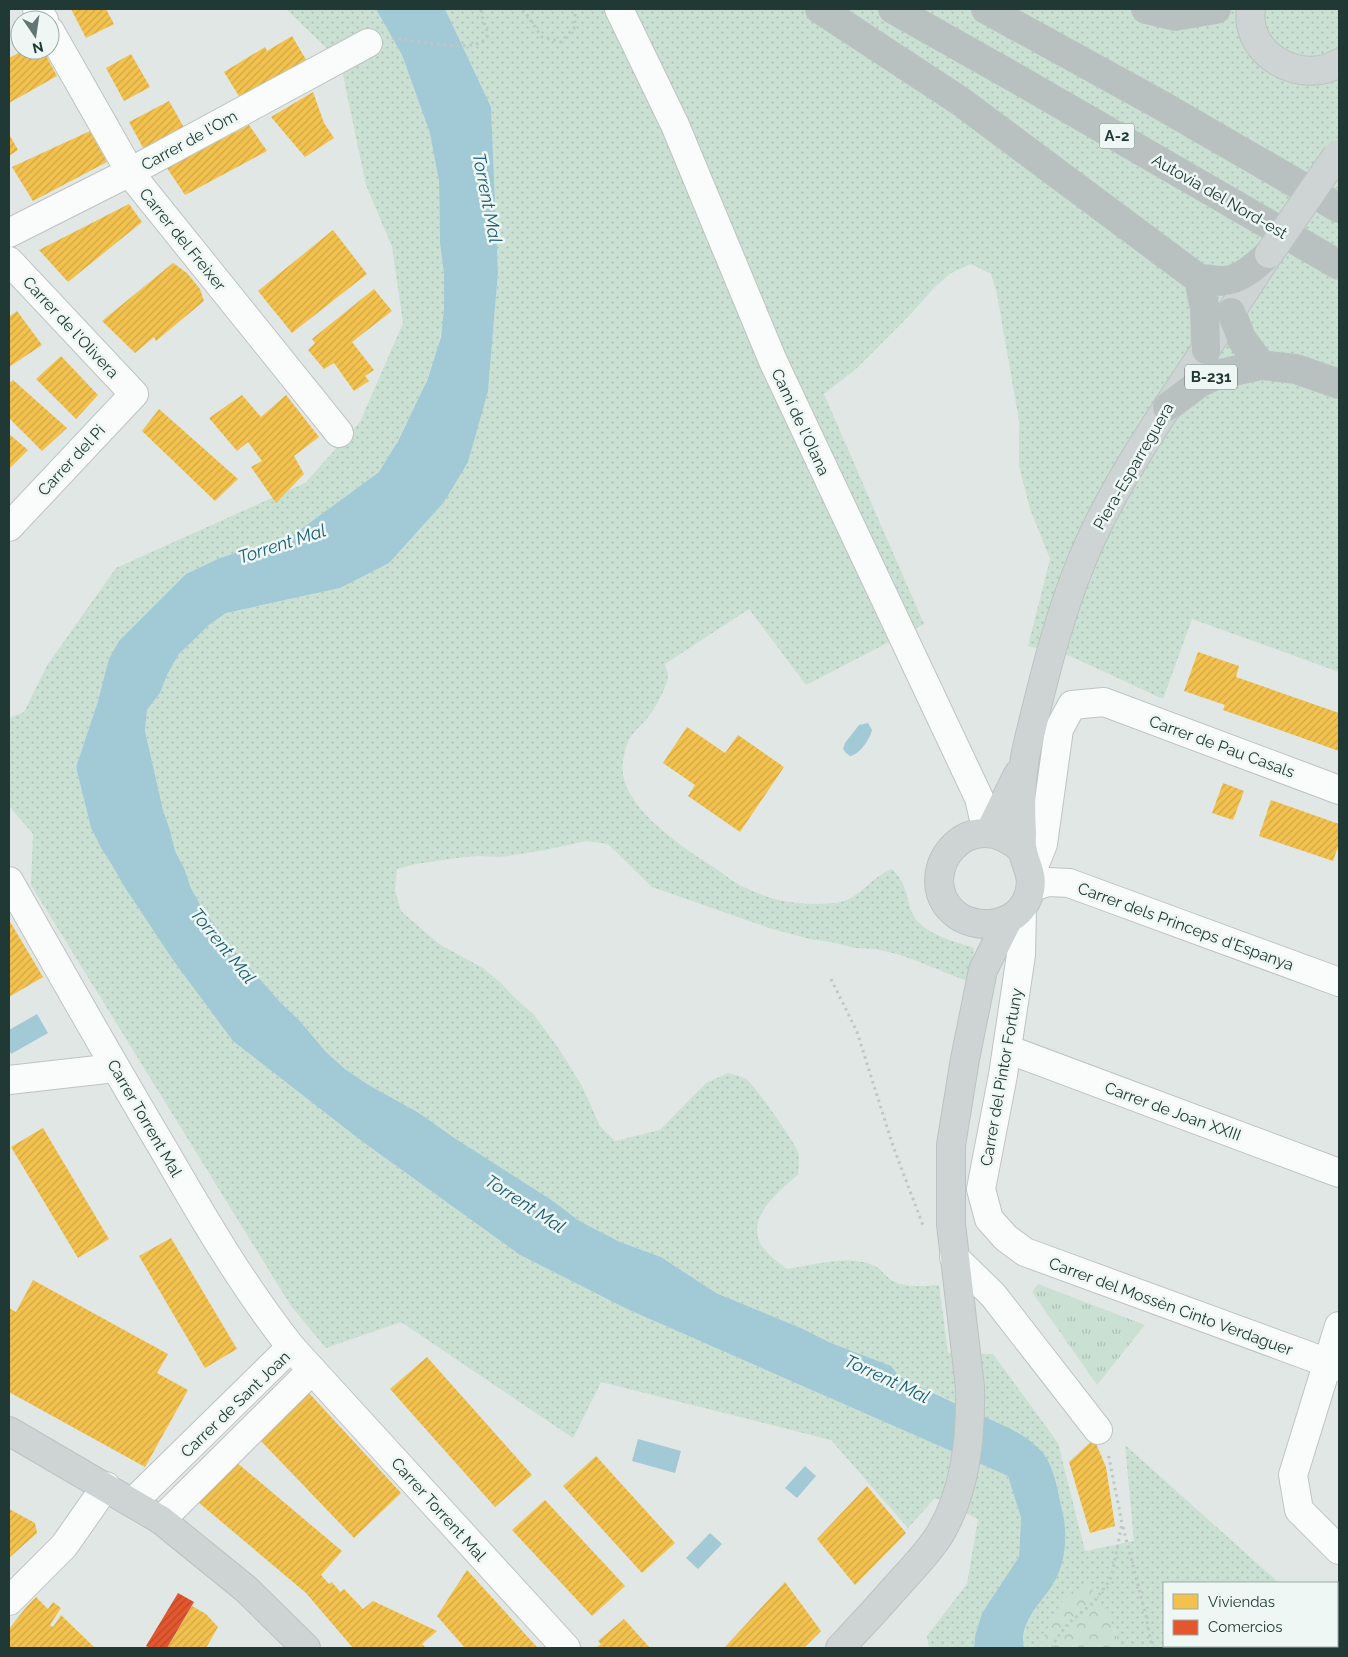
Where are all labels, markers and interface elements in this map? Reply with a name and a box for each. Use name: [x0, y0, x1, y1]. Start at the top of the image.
north arrow: [10, 10, 60, 60]
text: N: [31, 39, 45, 57]
street label: Carrer de l'Om: [138, 106, 241, 175]
road number: A-2: [1100, 124, 1134, 148]
street label: Autovia del Nord-est: [1149, 150, 1291, 243]
water label: Torrent Mal: [468, 151, 507, 245]
street label: Carrer del Freixer: [135, 184, 230, 295]
street label: Carrer de l'Olivera: [19, 273, 123, 382]
road number: B-231: [1185, 364, 1237, 390]
street label: Camí de l'Olana: [767, 366, 834, 479]
street label: Piera-Esparreguera: [1089, 399, 1178, 533]
street label: Carrer del Pi: [34, 421, 109, 500]
water label: Torrent Mal: [235, 519, 329, 568]
street label: Carrer de Pau Casals: [1147, 711, 1297, 782]
street label: Carrer dels Princeps d'Espanya: [1075, 878, 1296, 974]
water label: Torrent Mal: [186, 904, 260, 988]
street label: Carrer del Pintor Fortuny: [976, 986, 1027, 1167]
street label: Carrer Torrent Mal: [103, 1056, 186, 1181]
street label: Carrer de Joan XXIII: [1102, 1078, 1244, 1145]
water label: Torrent Mal: [481, 1170, 570, 1237]
street label: Carrer del Mossèn Cinto Verdaguer: [1046, 1253, 1296, 1360]
street label: Carrer de Sant Joan: [177, 1347, 294, 1461]
water label: Torrent Mal: [841, 1350, 933, 1407]
street label: Carrer Torrent Mal: [387, 1454, 490, 1565]
legend: [1163, 1582, 1338, 1647]
text: Viviendas: [1208, 1593, 1275, 1611]
text: Comercios: [1208, 1618, 1283, 1636]

